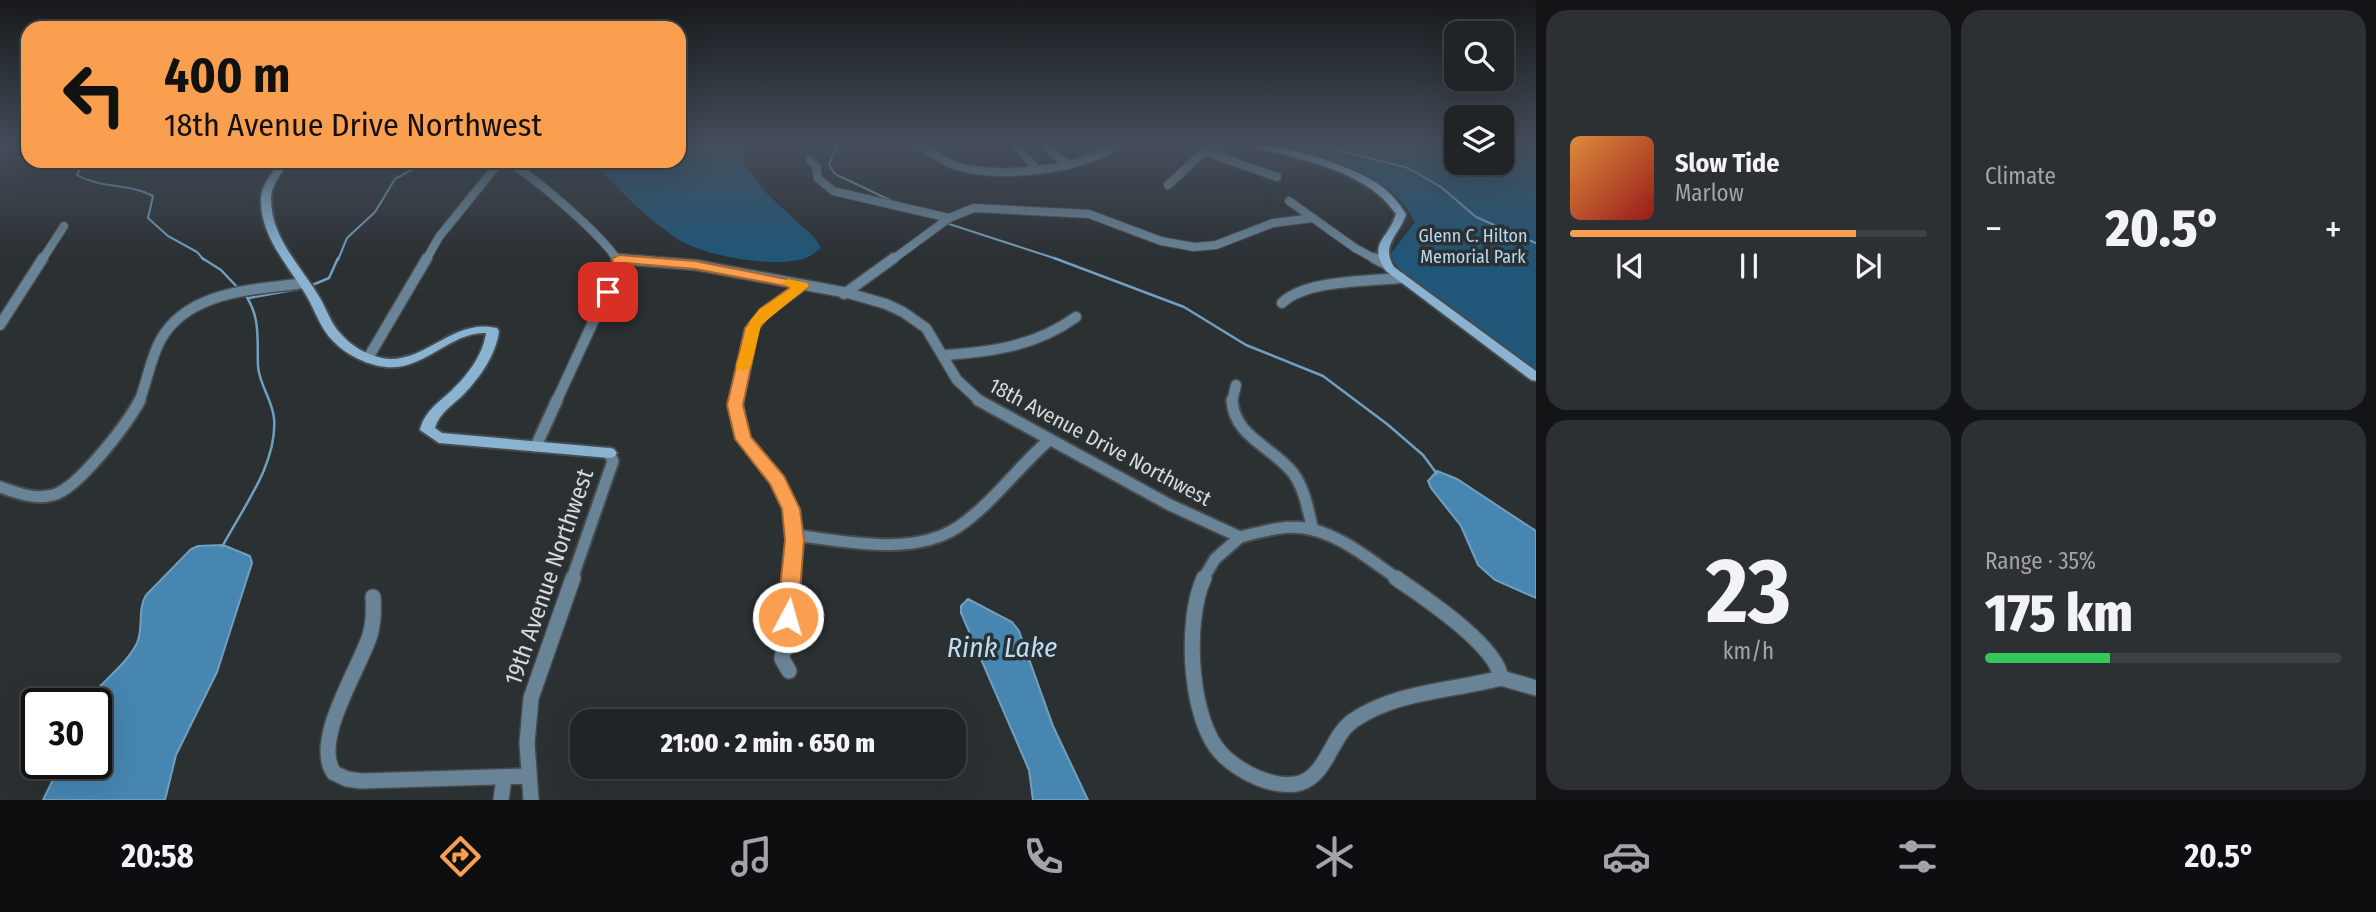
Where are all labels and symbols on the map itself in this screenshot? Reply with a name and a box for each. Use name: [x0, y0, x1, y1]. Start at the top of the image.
park label: Glenn C. Hilton Memorial Park: [1418, 225, 1528, 268]
pin: [578, 262, 638, 322]
street label: 18th Avenue Drive Northwest: [984, 372, 1216, 512]
street label: 19th Avenue Northwest: [499, 465, 599, 689]
position arrow: [751, 580, 825, 654]
water label: Rink Lake: [947, 631, 1057, 664]
speed limit sign: 30: [21, 688, 112, 779]

